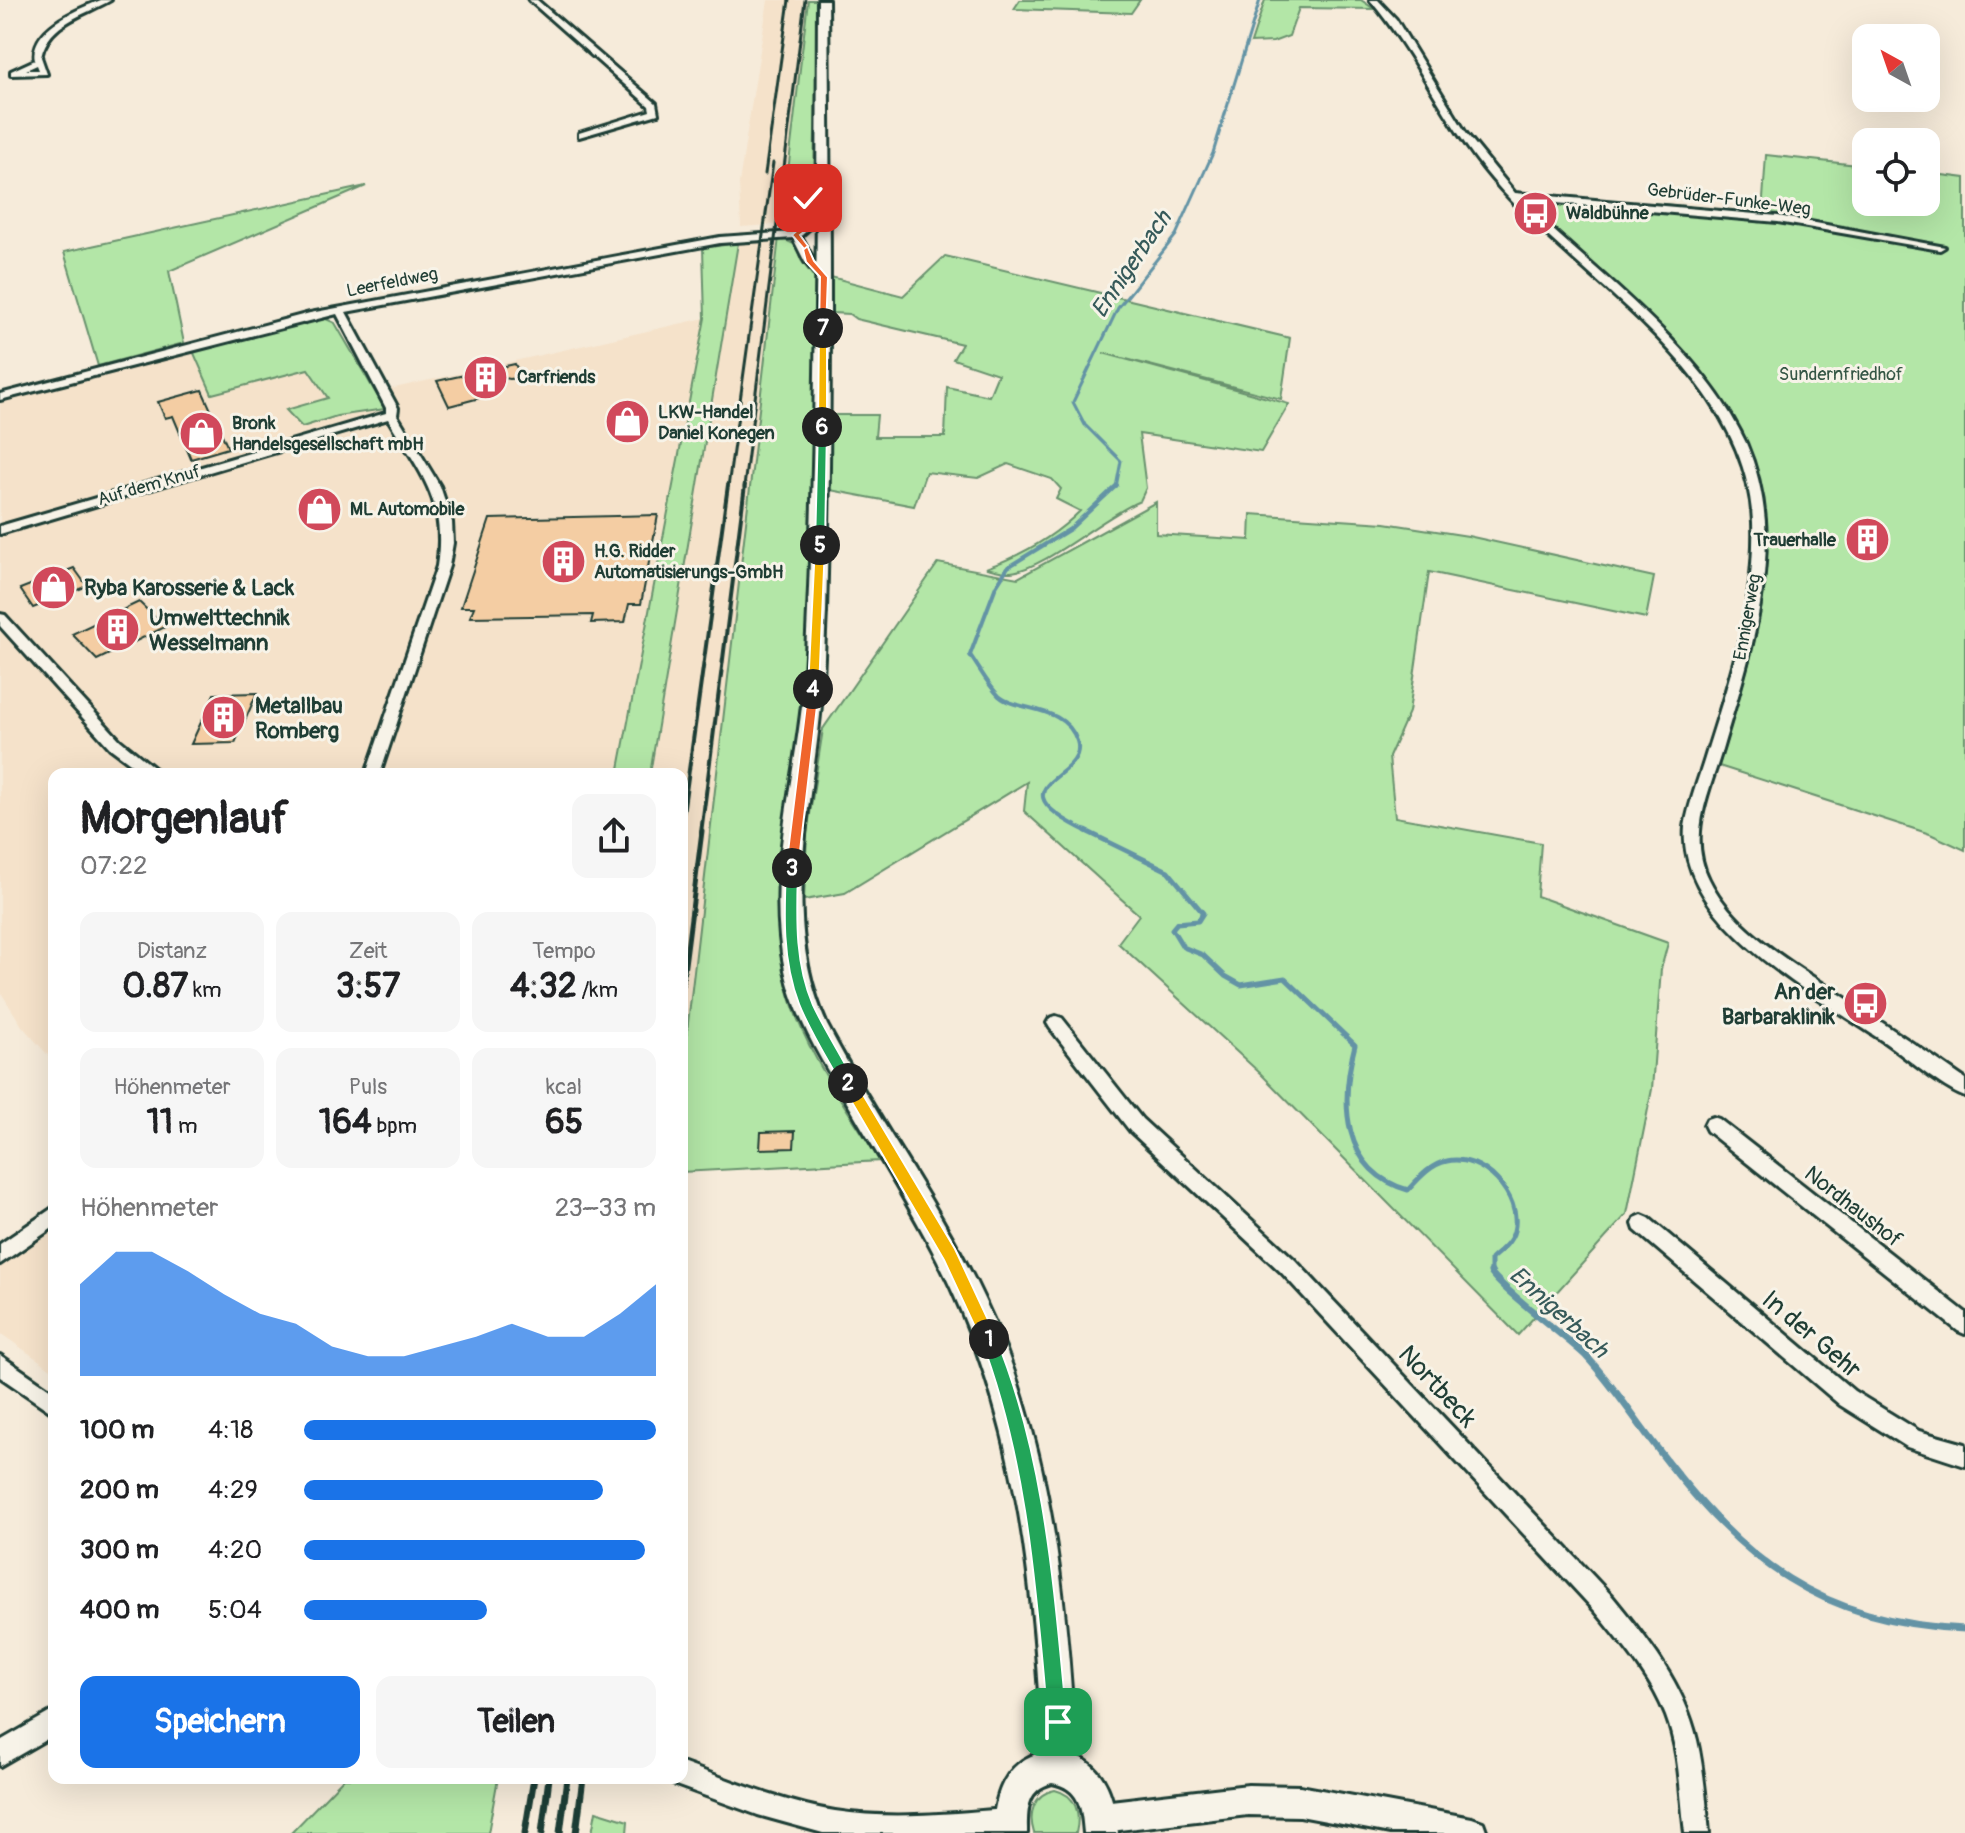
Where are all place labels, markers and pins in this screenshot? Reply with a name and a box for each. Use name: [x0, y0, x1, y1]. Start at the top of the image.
pin: [774, 164, 842, 232]
bus stop icon: Waldbühne: [1511, 189, 1559, 237]
place label: Waldbühne: [1566, 202, 1650, 225]
pin: 7: [803, 308, 843, 348]
building icon: Carfriends: [462, 353, 510, 401]
place label: Carfriends: [517, 366, 596, 389]
shop icon: LKW-Handel Daniel Konegen: [603, 398, 651, 446]
place label: LKW-Handel Daniel Konegen: [658, 401, 775, 445]
pin: 6: [802, 407, 842, 447]
shop icon: Bronk Handelsgesellschaft mbH: [177, 409, 225, 457]
place label: Bronk Handelsgesellschaft mbH: [232, 412, 424, 456]
shop icon: ML Automobile: [295, 485, 343, 533]
place label: ML Automobile: [350, 498, 465, 521]
building icon: Trauerhalle: [1843, 516, 1891, 564]
pin: 5: [800, 525, 840, 565]
place label: Trauerhalle: [1753, 529, 1837, 552]
building icon: H.G. Ridder Automatisierungs-GmbH: [539, 537, 587, 585]
place label: H.G. Ridder Automatisierungs-GmbH: [594, 540, 783, 584]
shop icon: Ryba Karosserie & Lack: [29, 563, 77, 611]
place label: Ryba Karosserie & Lack: [84, 574, 295, 602]
place label: Umwelttechnik Wesselmann: [149, 604, 290, 657]
building icon: Umwelttechnik Wesselmann: [94, 606, 142, 654]
pin: 4: [793, 669, 833, 709]
place label: Metallbau Romberg: [255, 692, 343, 745]
building icon: Metallbau Romberg: [200, 694, 248, 742]
pin: 3: [772, 848, 812, 888]
place label: An der Barbaraklinik: [1722, 978, 1836, 1031]
bus stop icon: An der Barbaraklinik: [1842, 980, 1890, 1028]
pin: 2: [828, 1063, 868, 1103]
pin: 1: [969, 1319, 1009, 1359]
pin: [1024, 1688, 1092, 1756]

